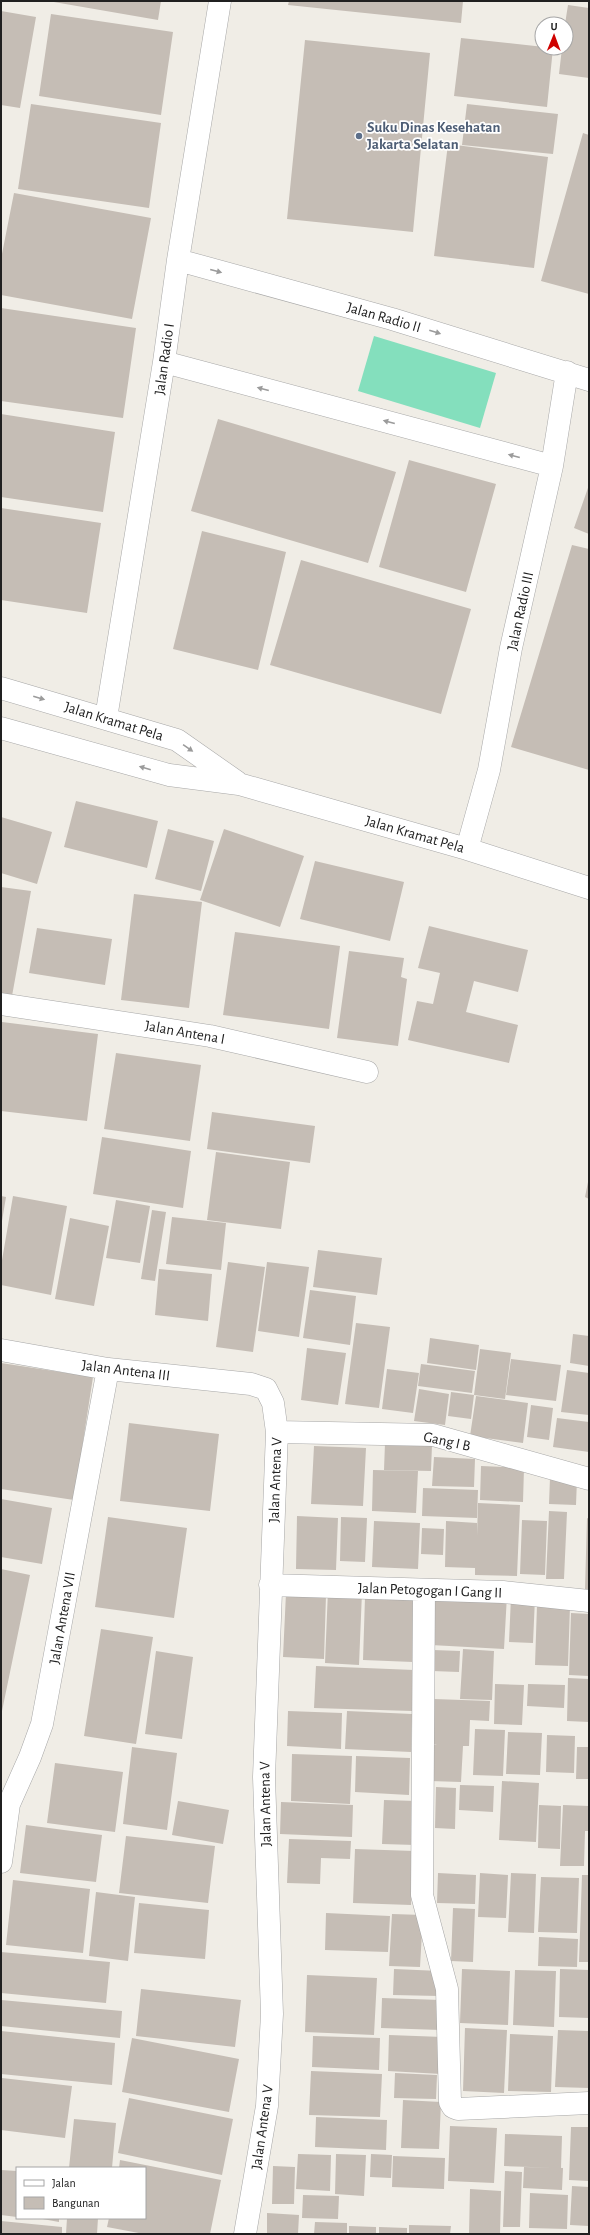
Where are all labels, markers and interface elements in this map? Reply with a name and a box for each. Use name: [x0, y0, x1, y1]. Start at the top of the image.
north arrow: [534, 16, 574, 56]
text: U: [551, 21, 558, 32]
place label: Suku Dinas Kesehatan Jakarta Selatan: [367, 120, 500, 152]
marker: Suku Dinas Kesehatan Jakarta Selatan: [354, 131, 364, 141]
one-way arrow: [210, 268, 222, 274]
street label: Jalan Radio II: [345, 300, 423, 335]
street label: Jalan Radio I: [152, 322, 177, 396]
one-way arrow: [430, 329, 442, 335]
one-way arrow: [257, 385, 269, 391]
one-way arrow: [382, 419, 394, 425]
one-way arrow: [508, 453, 520, 459]
street label: Jalan Radio III: [505, 570, 536, 652]
one-way arrow: [33, 695, 45, 701]
street label: Jalan Kramat Pela: [63, 699, 165, 744]
one-way arrow: [183, 744, 193, 752]
one-way arrow: [139, 765, 151, 771]
street label: Jalan Kramat Pela: [364, 813, 466, 856]
street label: Jalan Antena I: [144, 1018, 226, 1047]
street label: Jalan Antena III: [81, 1358, 171, 1383]
street label: Gang I B: [422, 1429, 472, 1454]
street label: Jalan Antena V: [267, 1437, 285, 1523]
street label: Jalan Antena VII: [47, 1571, 78, 1665]
street label: Jalan Petogogan I Gang II: [358, 1580, 502, 1601]
street label: Jalan Antena V: [257, 1761, 274, 1847]
street label: Jalan Antena V: [249, 2083, 276, 2170]
legend: [16, 2167, 146, 2219]
text: Jalan: [52, 2177, 76, 2189]
text: Bangunan: [52, 2197, 100, 2209]

